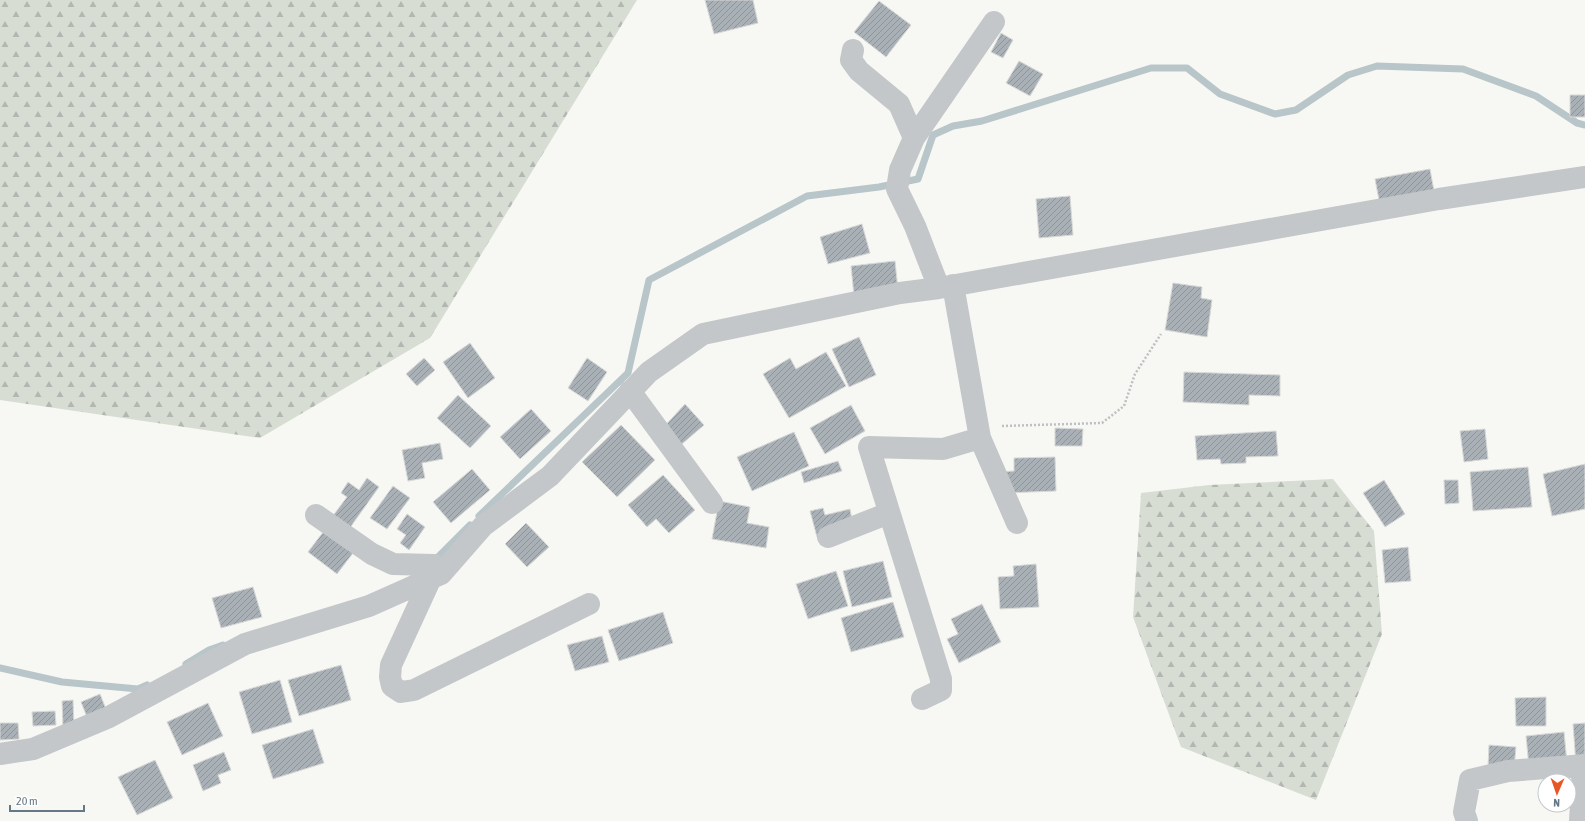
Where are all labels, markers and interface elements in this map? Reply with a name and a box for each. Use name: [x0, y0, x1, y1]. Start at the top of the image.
north arrow: [1537, 773, 1577, 813]
scale bar: [10, 787, 84, 813]
text: 20 m: [16, 794, 38, 808]
text: N: [1553, 797, 1560, 809]

